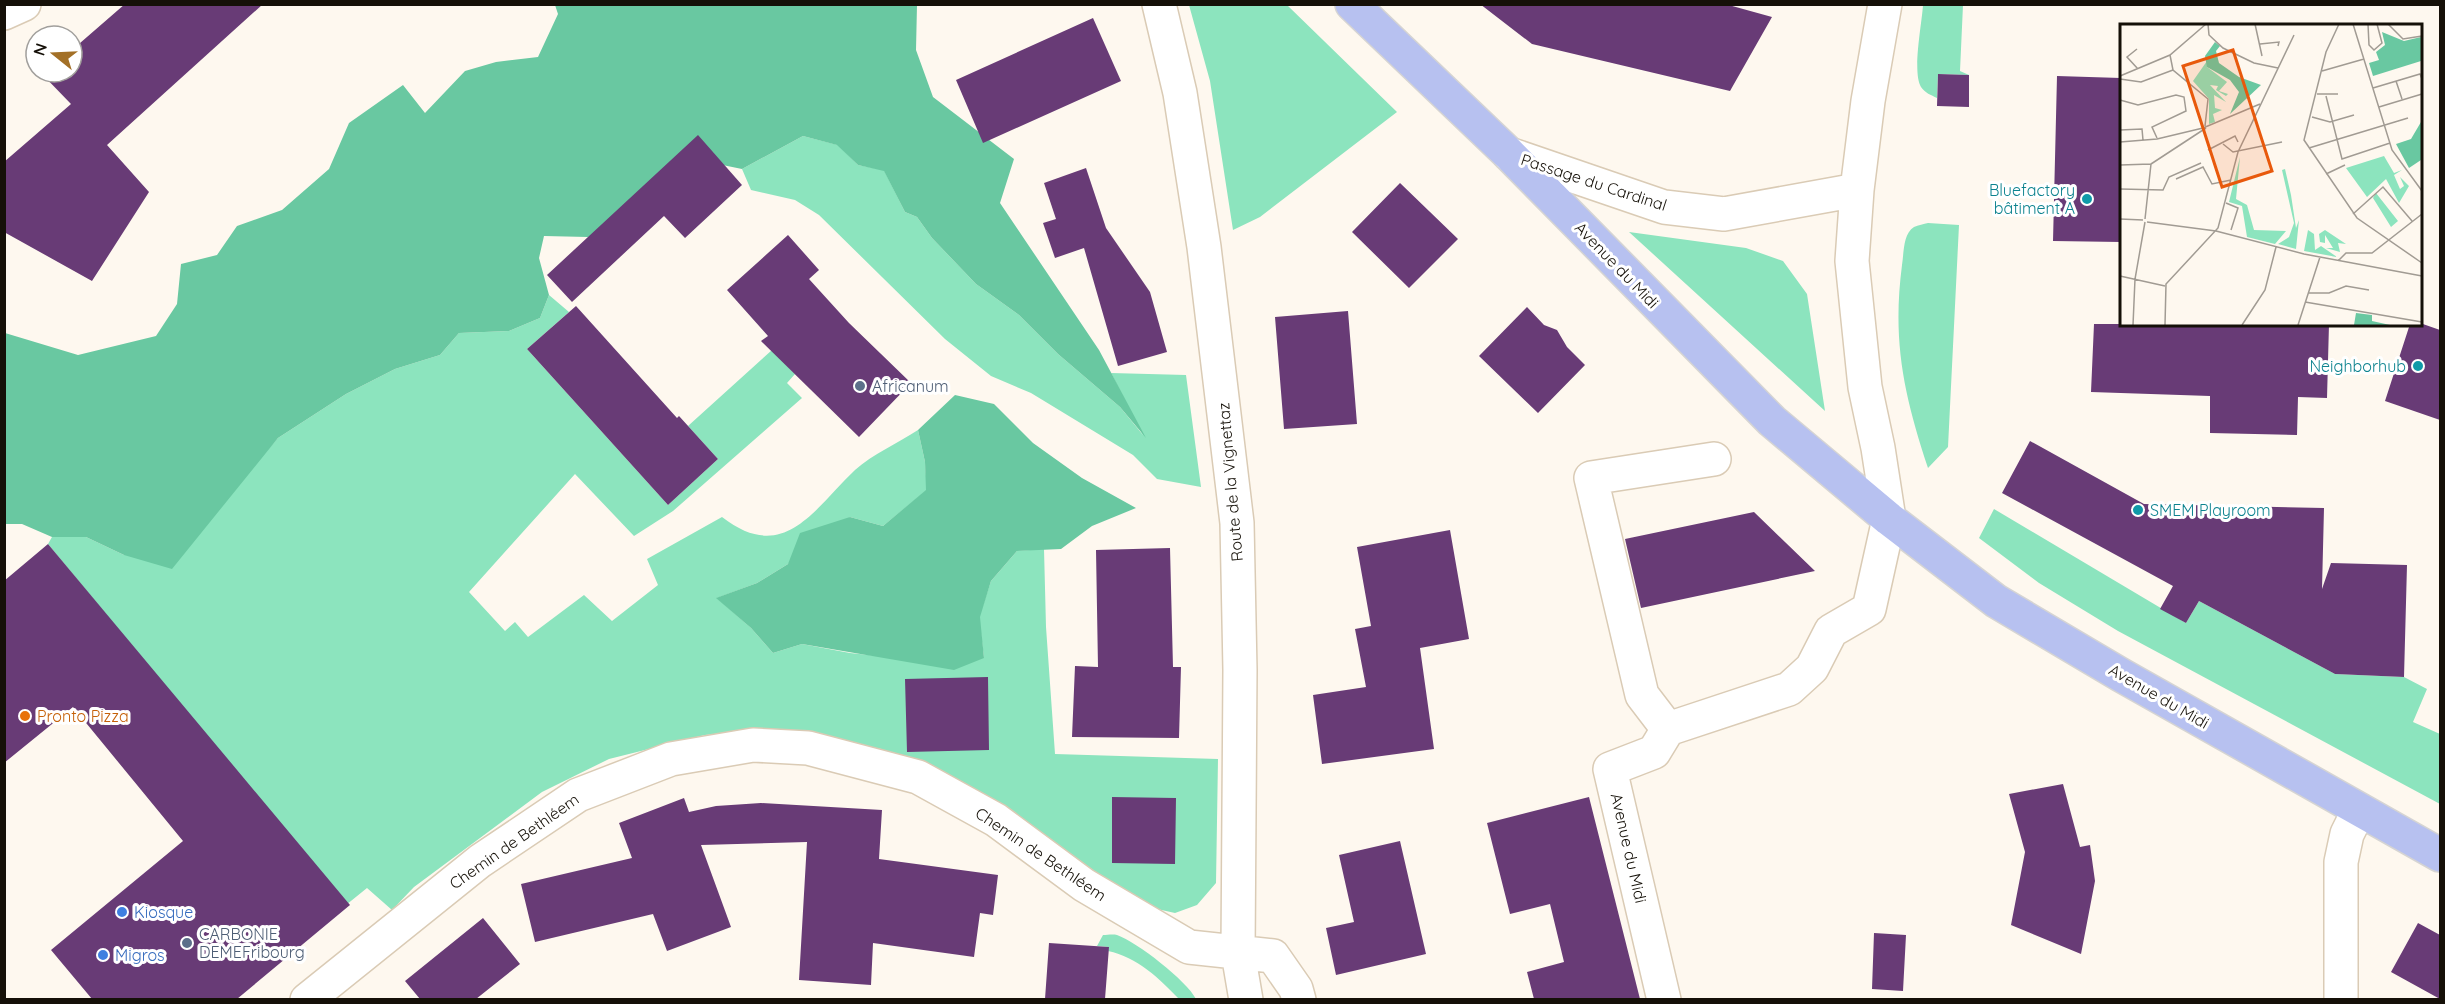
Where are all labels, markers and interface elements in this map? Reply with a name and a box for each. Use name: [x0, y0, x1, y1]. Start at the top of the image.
north arrow: [24, 24, 84, 84]
inset map: [2120, 24, 2421, 326]
text: N: [28, 41, 51, 58]
street label: Passage du Cardinal: [1519, 149, 1669, 215]
place label: Bluefactory bâtiment A: [1989, 180, 2075, 218]
marker: Bluefactory bâtiment A: [2080, 192, 2094, 206]
street label: Avenue du Midi: [1571, 218, 1663, 312]
place label: Neighborhub: [2309, 356, 2406, 376]
marker: Neighborhub: [2411, 359, 2425, 373]
place label: Africanum: [872, 376, 949, 396]
marker: Africanum: [853, 379, 867, 393]
street label: Route de la Vignettaz: [1213, 402, 1247, 562]
place label: SMEM Playroom: [2150, 500, 2271, 520]
marker: SMEM Playroom: [2131, 503, 2145, 517]
street label: Avenue du Midi: [2105, 659, 2213, 733]
place label: Pronto Pizza: [37, 706, 129, 726]
marker: Pronto Pizza: [18, 709, 32, 723]
street label: Chemin de Bethléem: [445, 789, 583, 893]
street label: Avenue du Midi: [1607, 791, 1651, 905]
street label: Chemin de Bethléem: [972, 803, 1110, 905]
place label: Kiosque: [134, 902, 193, 922]
marker: Kiosque: [115, 905, 129, 919]
place label: CARBONIE DEMEFribourg: [199, 924, 305, 962]
marker: CARBONIE DEMEFribourg: [180, 936, 194, 950]
place label: Migros: [115, 945, 165, 965]
marker: Migros: [96, 948, 110, 962]

